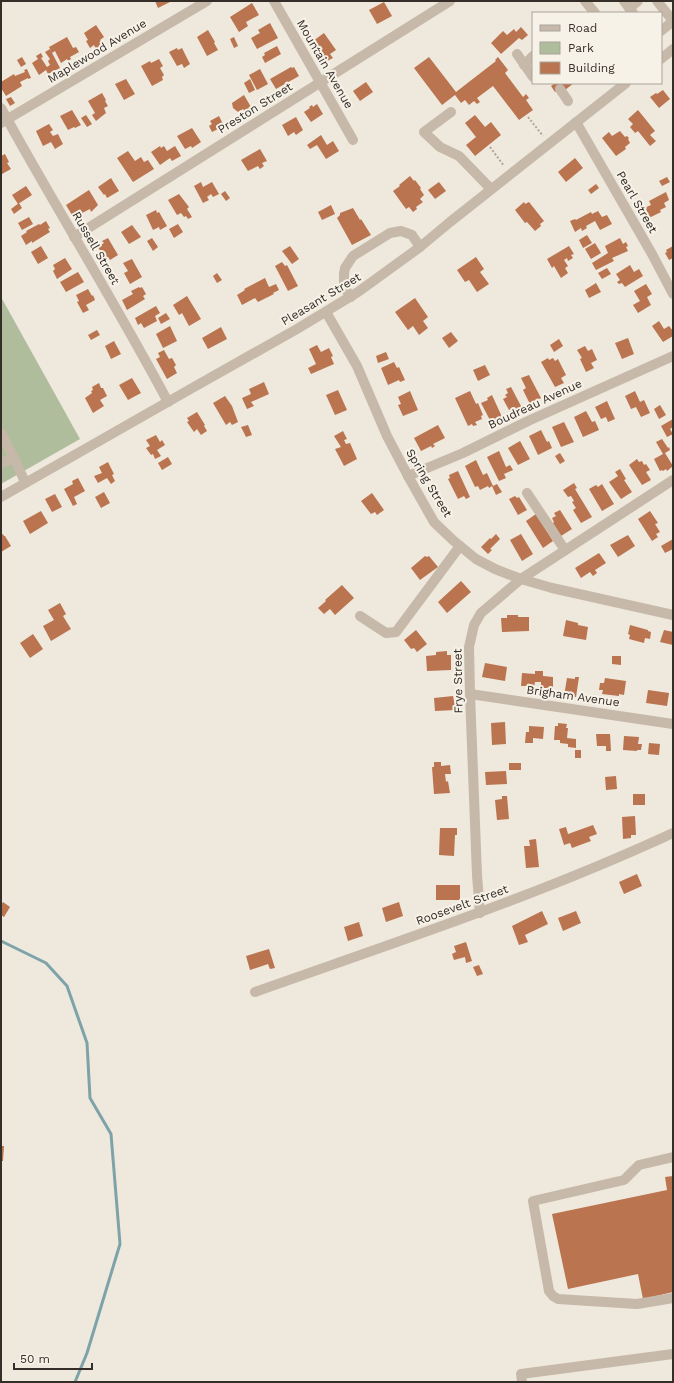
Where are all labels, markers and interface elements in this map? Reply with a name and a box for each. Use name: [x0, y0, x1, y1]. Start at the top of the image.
legend: [532, 12, 662, 84]
street label: Maplewood Avenue: [45, 16, 149, 86]
street label: Mountain Avenue: [294, 17, 356, 111]
text: Road: [568, 21, 597, 35]
text: Park: [568, 41, 594, 55]
text: Building: [568, 61, 615, 75]
street label: Preston Street: [215, 80, 295, 136]
street label: Pearl Street: [614, 168, 660, 236]
street label: Russell Street: [69, 209, 123, 287]
street label: Pleasant Street: [279, 270, 363, 328]
street label: Boudreau Avenue: [486, 376, 584, 432]
street label: Spring Street: [403, 446, 455, 520]
street label: Frye Street: [450, 648, 466, 714]
street label: Brigham Avenue: [525, 683, 621, 709]
street label: Roosevelt Street: [414, 882, 510, 928]
scale bar: [14, 1345, 92, 1371]
text: 50 m: [20, 1352, 50, 1366]

